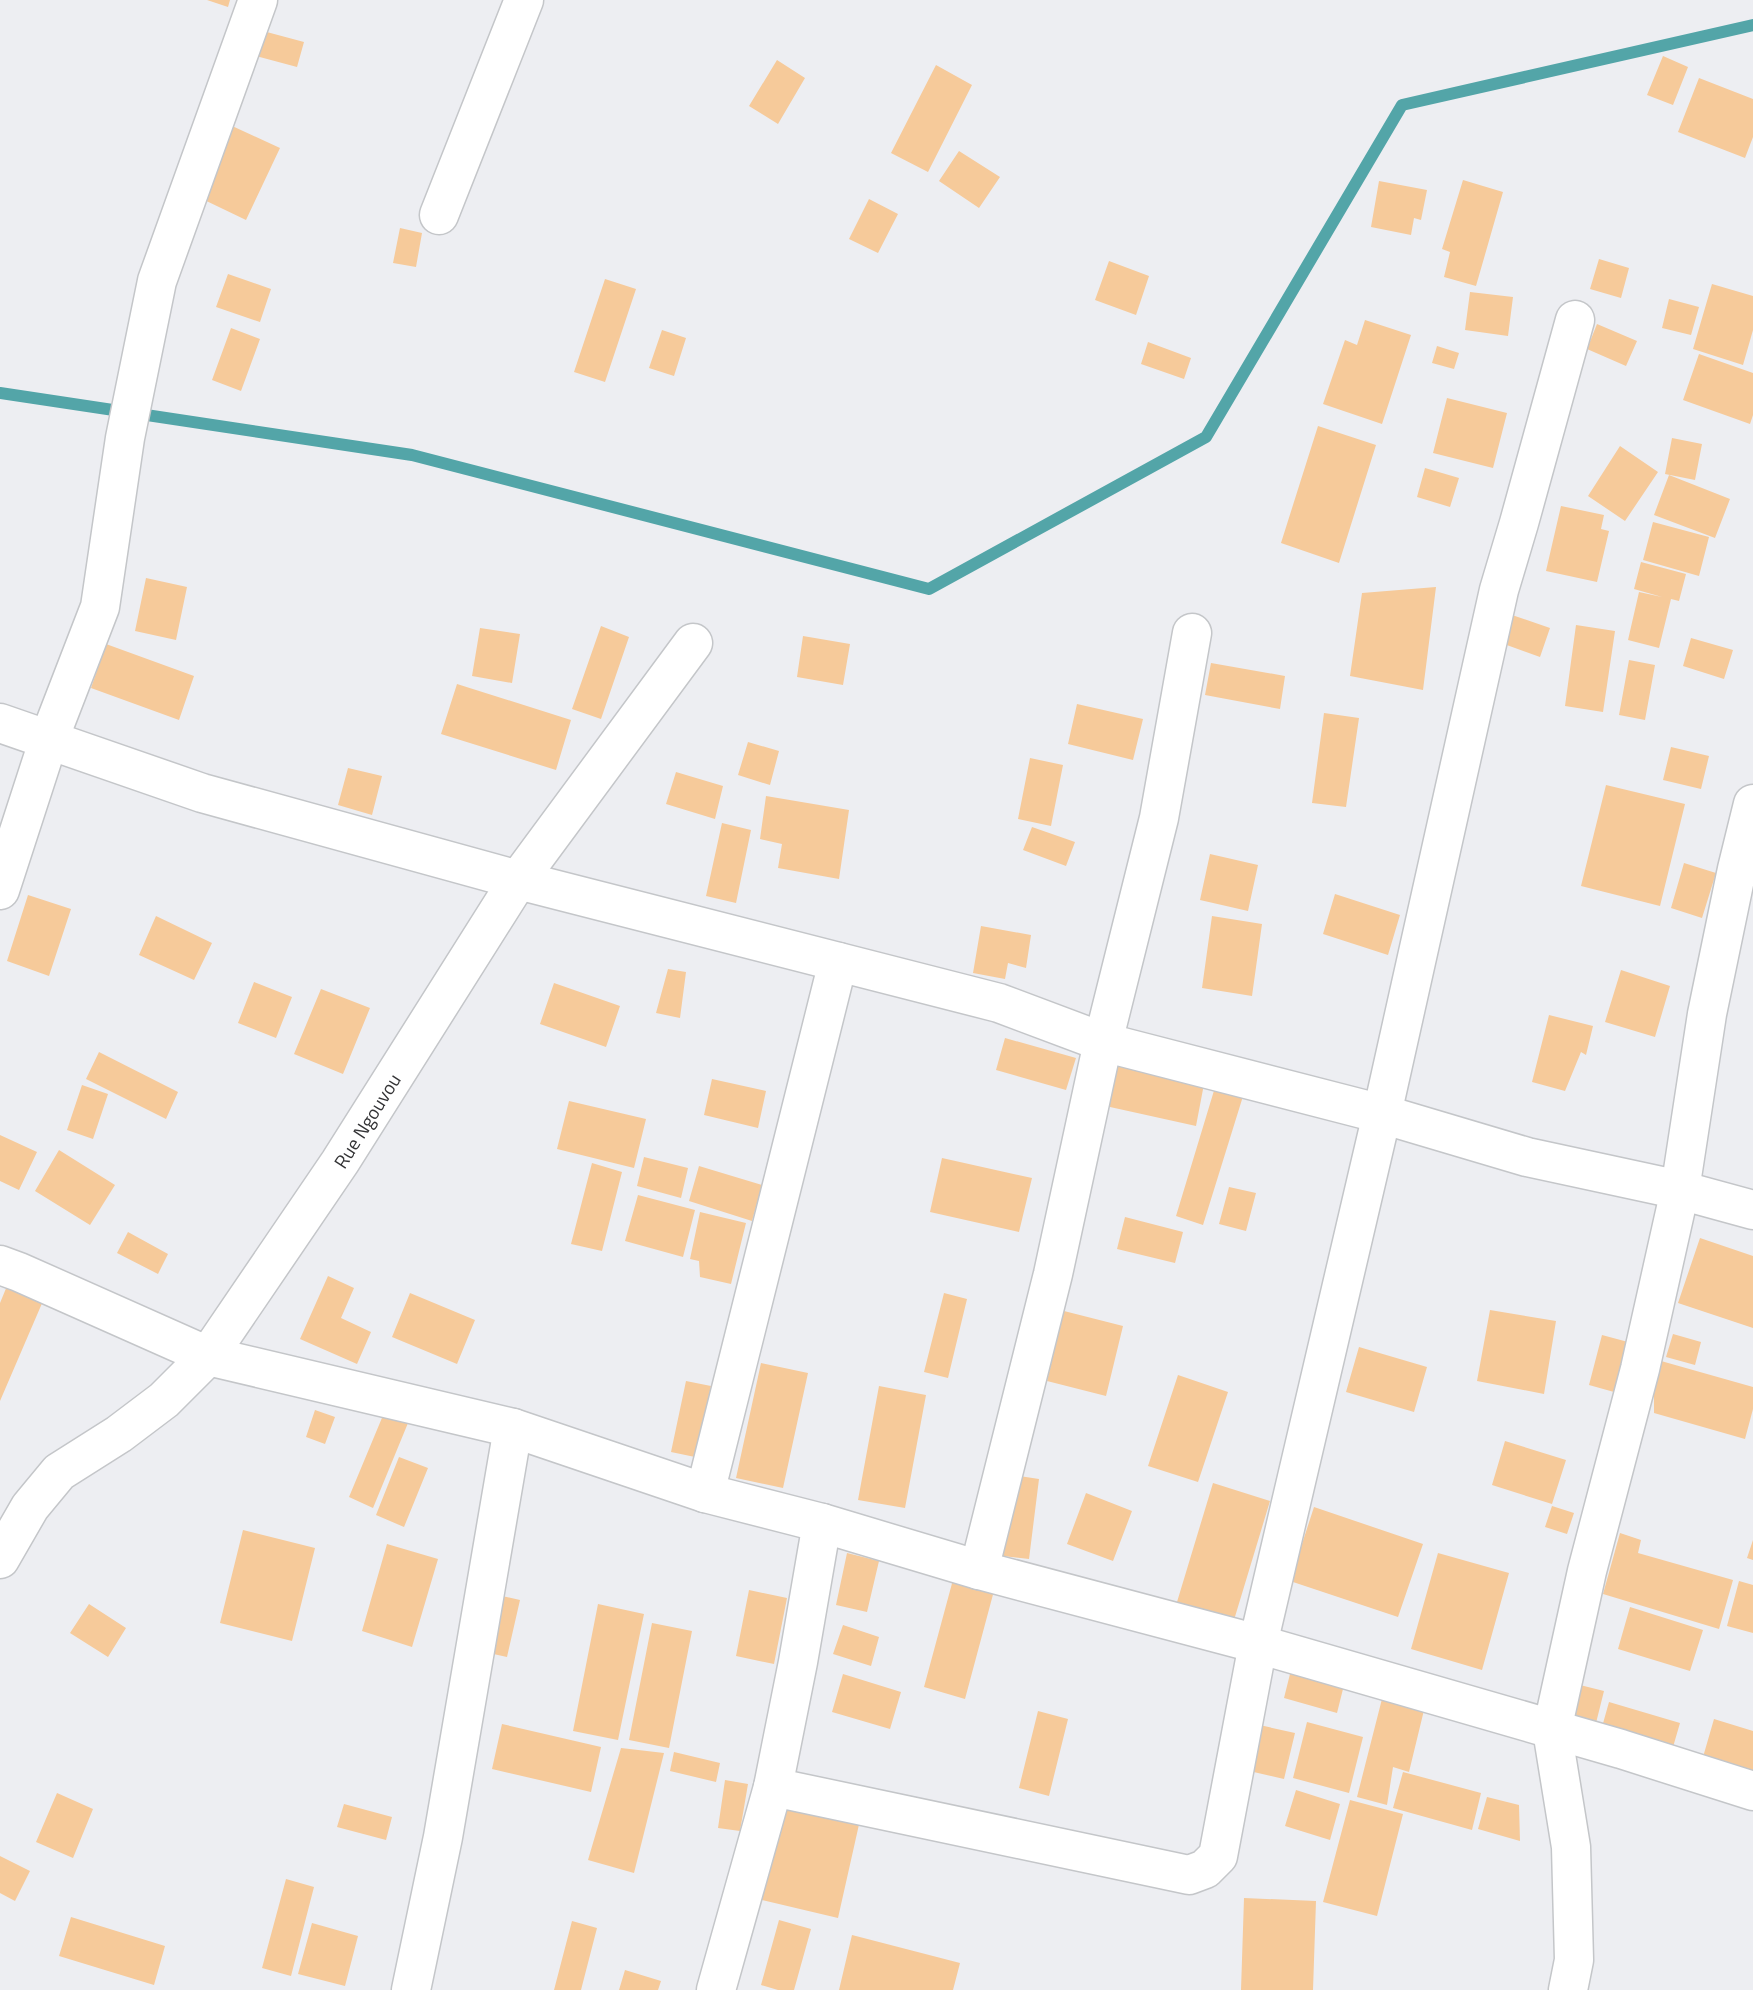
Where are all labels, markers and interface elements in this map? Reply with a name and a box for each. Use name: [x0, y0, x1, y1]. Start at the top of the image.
street label: Rue Ngouvou: [325, 1067, 407, 1173]

